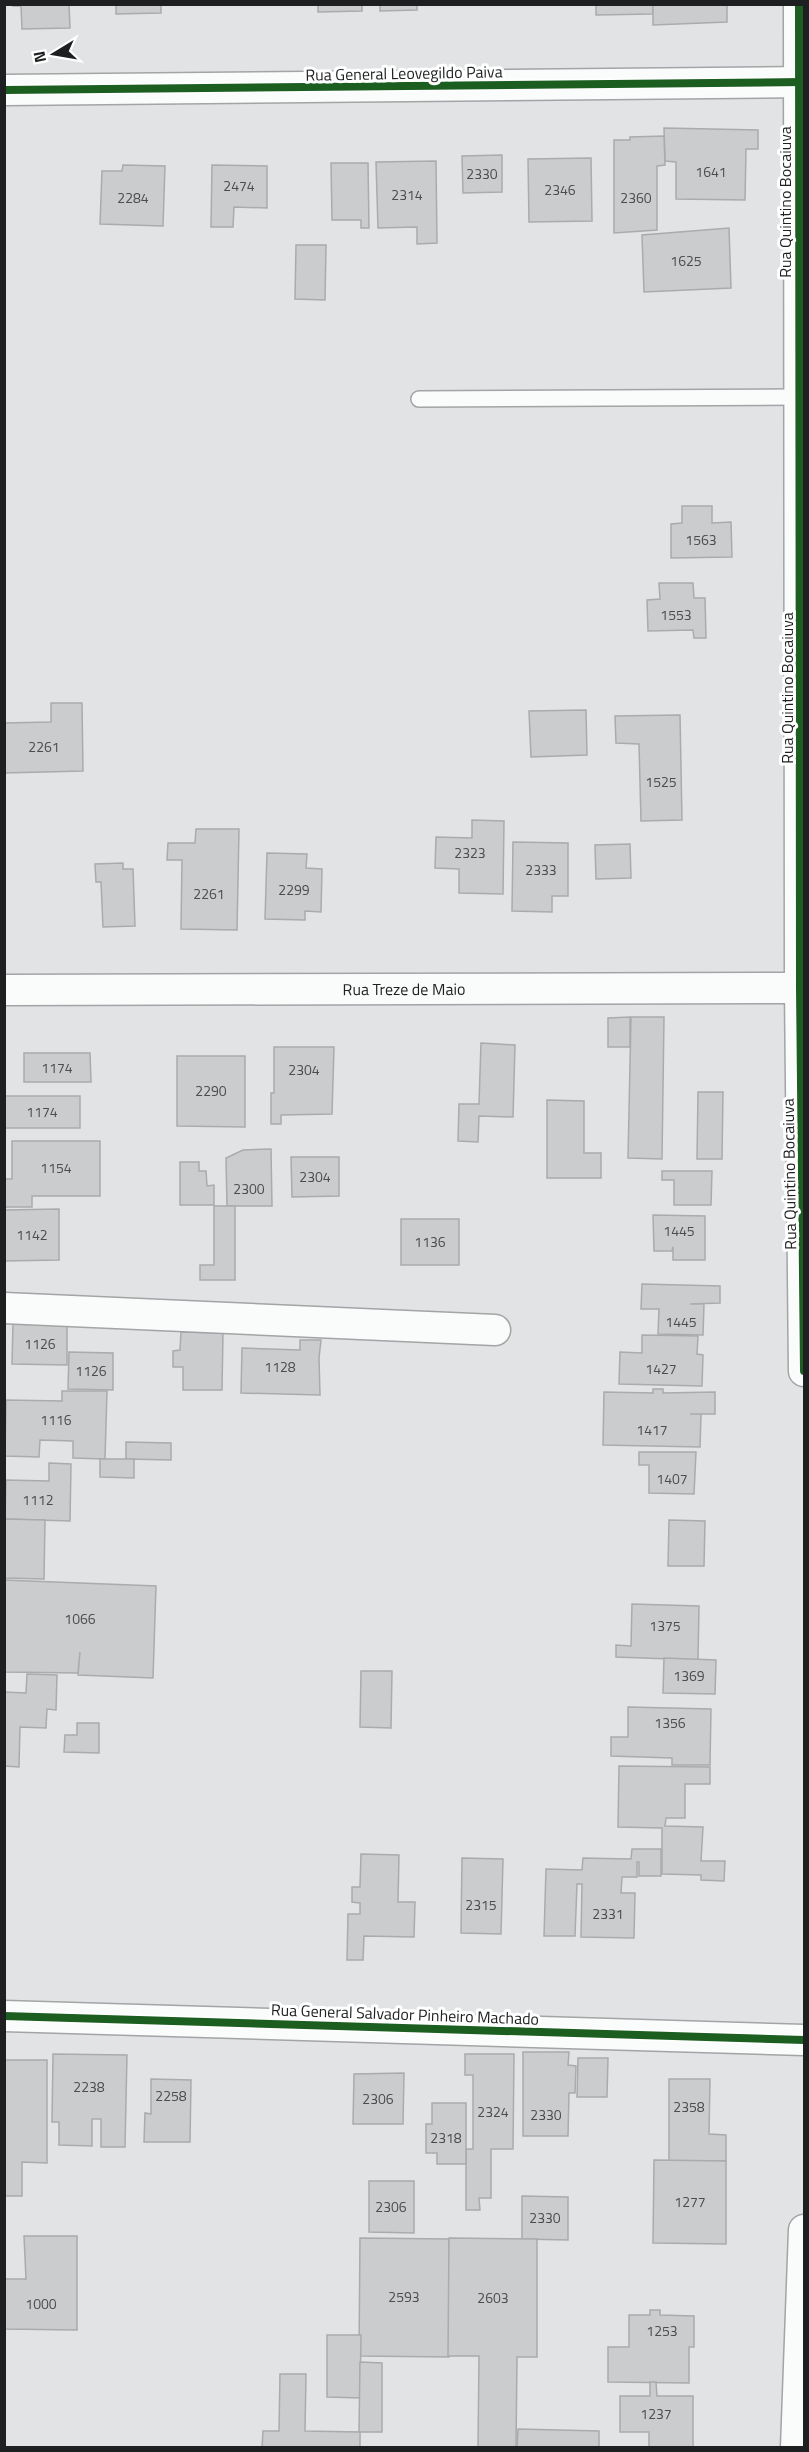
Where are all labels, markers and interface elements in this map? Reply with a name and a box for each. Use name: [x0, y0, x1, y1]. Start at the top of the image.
north arrow: [24, 24, 84, 84]
text: N: [26, 49, 52, 65]
street label: Rua General Leovegildo Paiva: [305, 59, 503, 87]
street label: Rua Quintino Bocaiuva: [773, 126, 797, 278]
house number: 1641: [695, 161, 727, 182]
house number: 2330: [466, 163, 498, 184]
house number: 2474: [223, 175, 255, 196]
house number: 2346: [544, 179, 576, 200]
house number: 2314: [391, 184, 423, 205]
house number: 2284: [117, 187, 149, 208]
house number: 2360: [620, 187, 652, 208]
house number: 1625: [670, 250, 702, 271]
house number: 1563: [685, 529, 717, 550]
house number: 1553: [660, 604, 692, 625]
street label: Rua Quintino Bocaiuva: [775, 612, 799, 764]
house number: 2261: [28, 736, 60, 757]
house number: 1525: [645, 771, 677, 792]
house number: 2323: [454, 842, 486, 863]
house number: 2333: [525, 859, 557, 880]
house number: 2299: [278, 879, 310, 900]
house number: 2261: [193, 883, 225, 904]
street label: Rua Treze de Maio: [343, 977, 465, 1001]
house number: 1174: [41, 1057, 73, 1078]
house number: 2304: [288, 1059, 320, 1080]
house number: 2290: [195, 1080, 227, 1101]
street label: Rua Quintino Bocaiuva: [776, 1098, 802, 1250]
house number: 1174: [26, 1101, 58, 1122]
house number: 1154: [40, 1157, 72, 1178]
house number: 2304: [299, 1166, 331, 1187]
house number: 2300: [233, 1178, 265, 1199]
house number: 1445: [663, 1220, 695, 1241]
house number: 1142: [16, 1224, 48, 1245]
house number: 1136: [414, 1231, 446, 1252]
house number: 1445: [665, 1311, 697, 1332]
house number: 1126: [24, 1333, 56, 1354]
house number: 1128: [264, 1356, 296, 1377]
house number: 1427: [645, 1358, 677, 1379]
house number: 1126: [75, 1360, 107, 1381]
house number: 1116: [40, 1409, 72, 1430]
house number: 1417: [636, 1419, 668, 1440]
house number: 1407: [656, 1468, 688, 1489]
house number: 1112: [22, 1489, 54, 1510]
house number: 1066: [64, 1608, 96, 1629]
house number: 1375: [649, 1615, 681, 1636]
house number: 1369: [673, 1665, 705, 1686]
house number: 1356: [654, 1712, 686, 1733]
house number: 2315: [465, 1894, 497, 1915]
house number: 2331: [592, 1903, 624, 1924]
street label: Rua General Salvador Pinheiro Machado: [271, 1997, 539, 2031]
house number: 2238: [73, 2076, 105, 2097]
house number: 2258: [155, 2085, 187, 2106]
house number: 2306: [362, 2088, 394, 2109]
house number: 2358: [673, 2096, 705, 2117]
house number: 2324: [477, 2101, 509, 2122]
house number: 2330: [530, 2104, 562, 2125]
house number: 2318: [430, 2127, 462, 2148]
house number: 1277: [674, 2191, 706, 2212]
house number: 2306: [375, 2196, 407, 2217]
house number: 2330: [529, 2207, 561, 2228]
house number: 2593: [388, 2286, 420, 2307]
house number: 2603: [477, 2287, 509, 2308]
house number: 1000: [25, 2293, 57, 2314]
house number: 1253: [646, 2320, 678, 2341]
house number: 1237: [640, 2403, 672, 2424]

